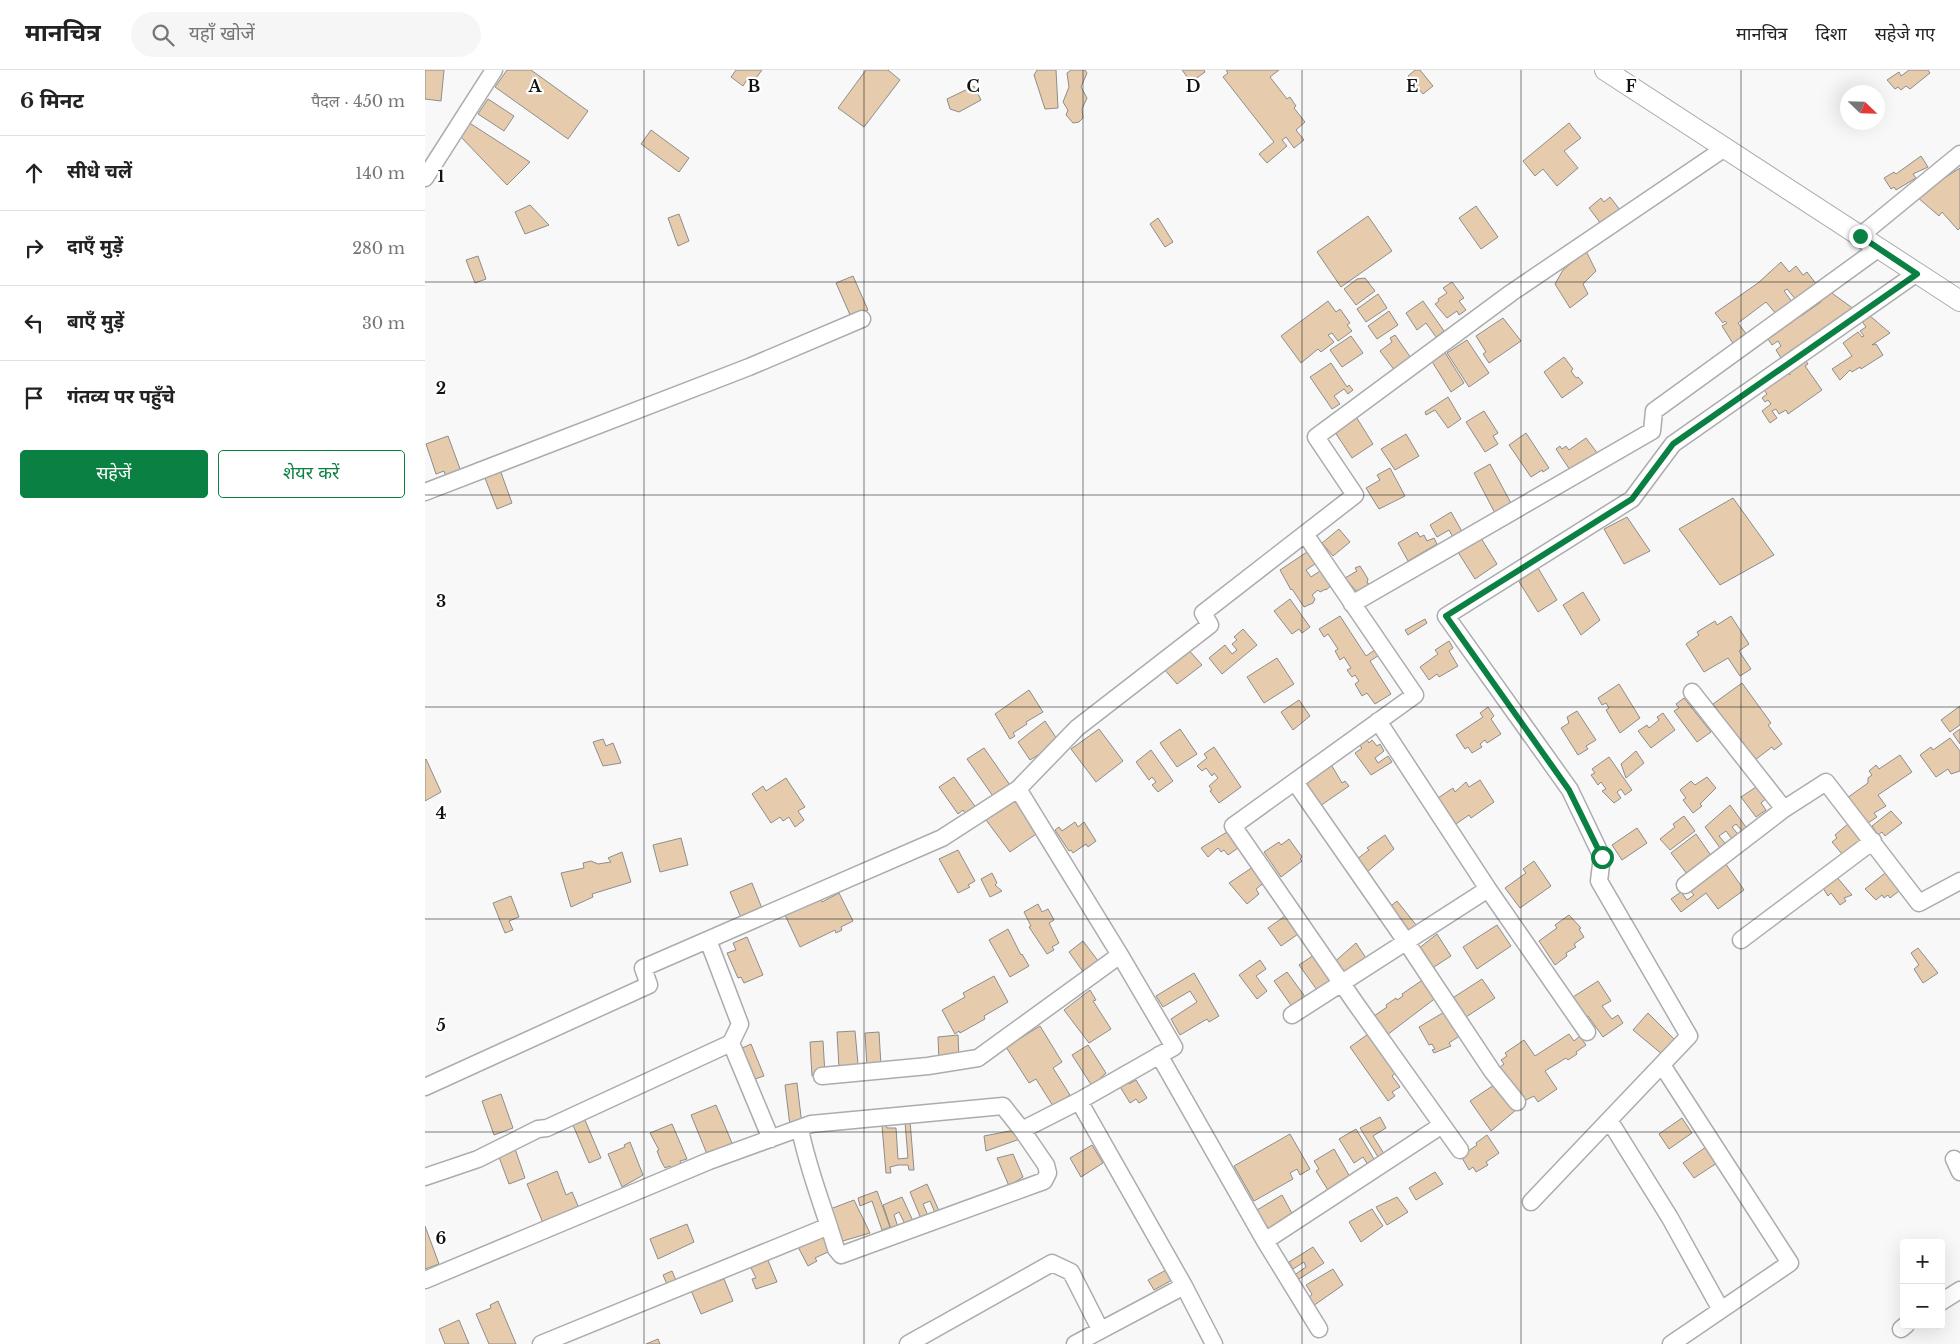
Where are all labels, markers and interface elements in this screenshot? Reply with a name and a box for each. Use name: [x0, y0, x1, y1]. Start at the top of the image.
search box: [131, 12, 481, 57]
text: मानचित्र: [25, 18, 101, 47]
icon: search: [149, 21, 177, 49]
text: यहाँ खोजें: [189, 22, 255, 45]
text: मानचित्र: [1736, 23, 1788, 45]
text: दिशा: [1816, 23, 1847, 45]
text: सहेजे गए: [1875, 23, 1935, 45]
text: A: [528, 76, 543, 96]
text: B: [748, 76, 761, 96]
text: C: [966, 76, 980, 96]
text: D: [1186, 76, 1200, 96]
text: E: [1406, 76, 1418, 96]
text: F: [1625, 76, 1637, 96]
north arrow: [1840, 85, 1885, 130]
text: 6 मिनट: [20, 88, 84, 114]
text: पैदल · 450 m: [311, 91, 405, 111]
icon: ahead: [20, 159, 48, 187]
text: सीधे चलें: [67, 160, 132, 183]
text: 140 m: [355, 163, 405, 183]
text: 1: [438, 166, 445, 186]
route end: [1849, 225, 1872, 248]
icon: right: [20, 234, 48, 262]
text: दाएँ मुड़ें: [67, 235, 123, 258]
text: 280 m: [352, 238, 405, 258]
icon: left: [20, 309, 48, 337]
text: बाएँ मुड़ें: [67, 310, 124, 333]
text: 30 m: [362, 313, 405, 333]
text: 2: [436, 378, 446, 398]
icon: arrive: [20, 384, 48, 412]
text: गंतव्य पर पहुँचे: [67, 385, 175, 408]
button: सहेजें: [20, 450, 208, 498]
button: शेयर करें: [218, 450, 405, 498]
text: 3: [436, 591, 446, 611]
text: 4: [436, 803, 446, 823]
route start: [1591, 846, 1614, 869]
text: 5: [436, 1015, 446, 1035]
text: 6: [436, 1228, 447, 1248]
map controls: [1900, 1239, 1945, 1329]
button: +: [1900, 1239, 1945, 1284]
button: −: [1900, 1284, 1945, 1329]

